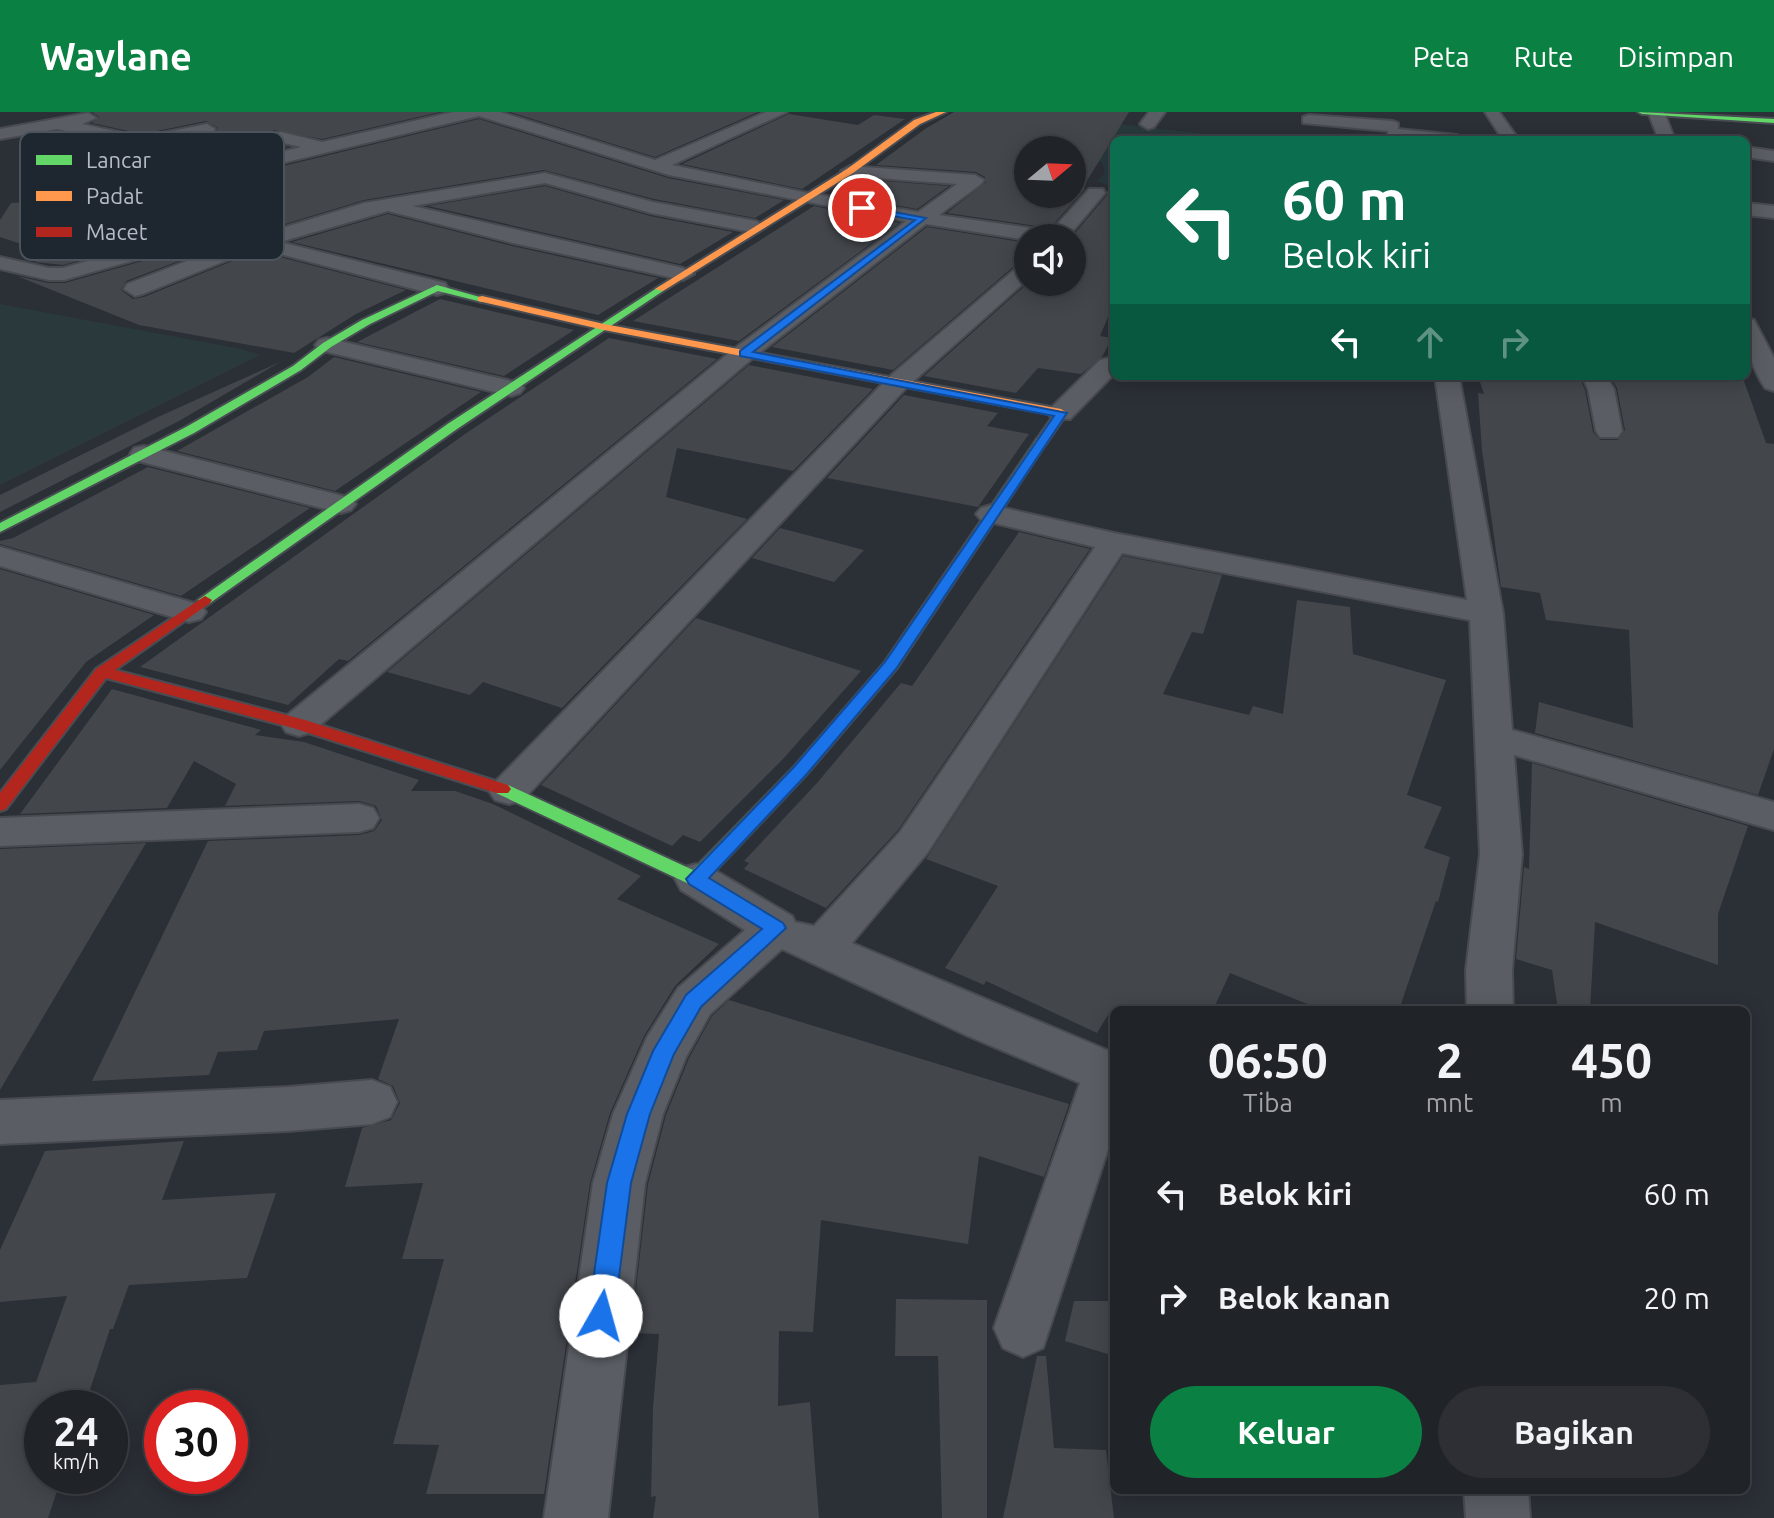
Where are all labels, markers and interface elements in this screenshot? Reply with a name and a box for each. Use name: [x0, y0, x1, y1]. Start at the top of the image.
text: Waylane: [40, 35, 192, 77]
text: Peta: [1413, 41, 1470, 72]
text: Rute: [1514, 41, 1574, 72]
text: Disimpan: [1618, 41, 1734, 72]
legend: [20, 132, 284, 260]
north arrow: [1014, 136, 1086, 208]
map controls: [1014, 136, 1086, 296]
text: Lancar: [86, 147, 152, 172]
icon: left: [1150, 168, 1254, 272]
text: 60 m: [1282, 168, 1407, 231]
pin: [828, 174, 896, 242]
text: Padat: [86, 183, 143, 208]
icon: arrive: [840, 186, 884, 230]
text: Macet: [86, 219, 148, 244]
button: sound: [1014, 224, 1086, 296]
text: Belok kiri: [1282, 234, 1431, 275]
icon: left: [1324, 320, 1368, 364]
icon: ahead: [1408, 320, 1452, 364]
icon: right: [1492, 320, 1536, 364]
text: 06:50: [1208, 1033, 1328, 1087]
text: 2: [1436, 1033, 1463, 1087]
text: 450: [1571, 1033, 1652, 1087]
text: Tiba: [1243, 1088, 1293, 1117]
text: mnt: [1426, 1088, 1473, 1117]
text: m: [1600, 1088, 1623, 1117]
icon: left: [1150, 1172, 1194, 1216]
text: Belok kiri: [1218, 1177, 1352, 1211]
text: 60 m: [1643, 1177, 1710, 1211]
position arrow: [559, 1274, 643, 1358]
icon: right: [1150, 1276, 1194, 1320]
text: Belok kanan: [1218, 1281, 1391, 1315]
text: 20 m: [1643, 1281, 1710, 1315]
button: Keluar: [1150, 1386, 1422, 1478]
button: Bagikan: [1438, 1386, 1710, 1478]
speed limit sign: 30: [144, 1390, 248, 1494]
text: 24: [53, 1409, 99, 1454]
text: km/h: [53, 1450, 99, 1473]

